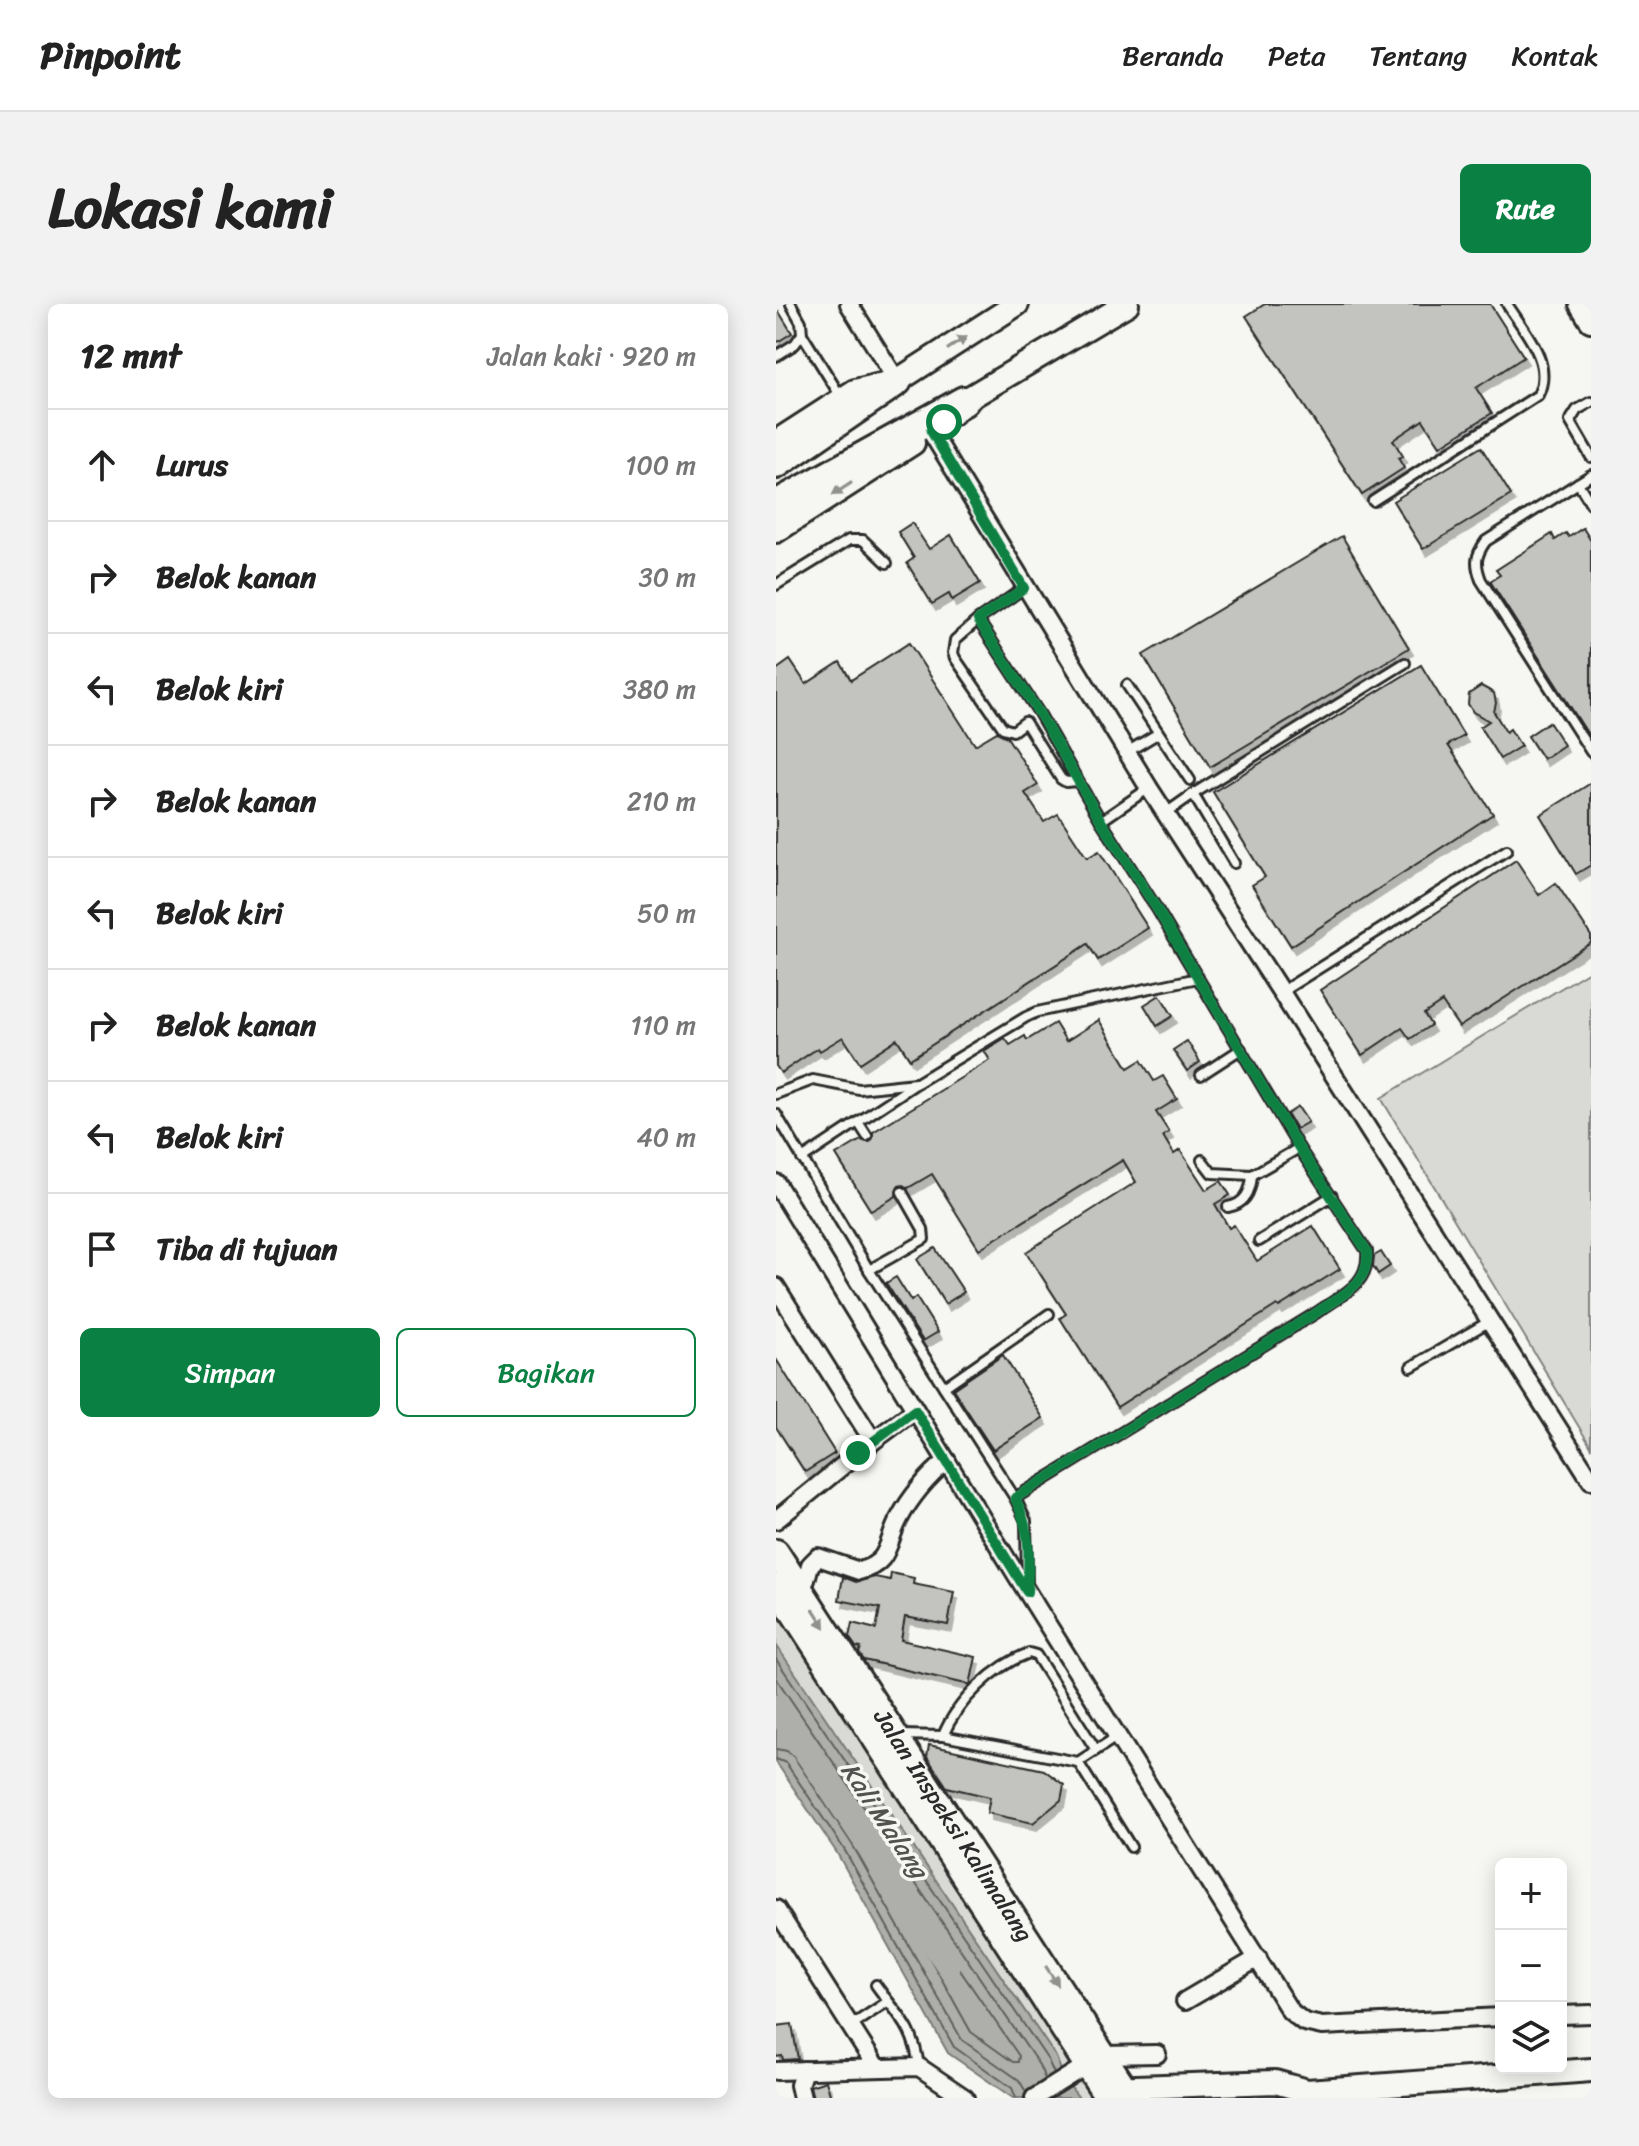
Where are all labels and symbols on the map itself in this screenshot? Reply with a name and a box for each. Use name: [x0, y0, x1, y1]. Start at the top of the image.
one-way arrow: [946, 336, 968, 350]
route start: [926, 404, 962, 440]
one-way arrow: [831, 481, 853, 495]
route end: [840, 1435, 876, 1471]
one-way arrow: [811, 1607, 826, 1628]
street label: Jalan Inspeksi Kalimalang: [862, 1699, 1045, 1950]
water label: Kali Malang: [829, 1752, 942, 1890]
one-way arrow: [1045, 1966, 1060, 1987]

